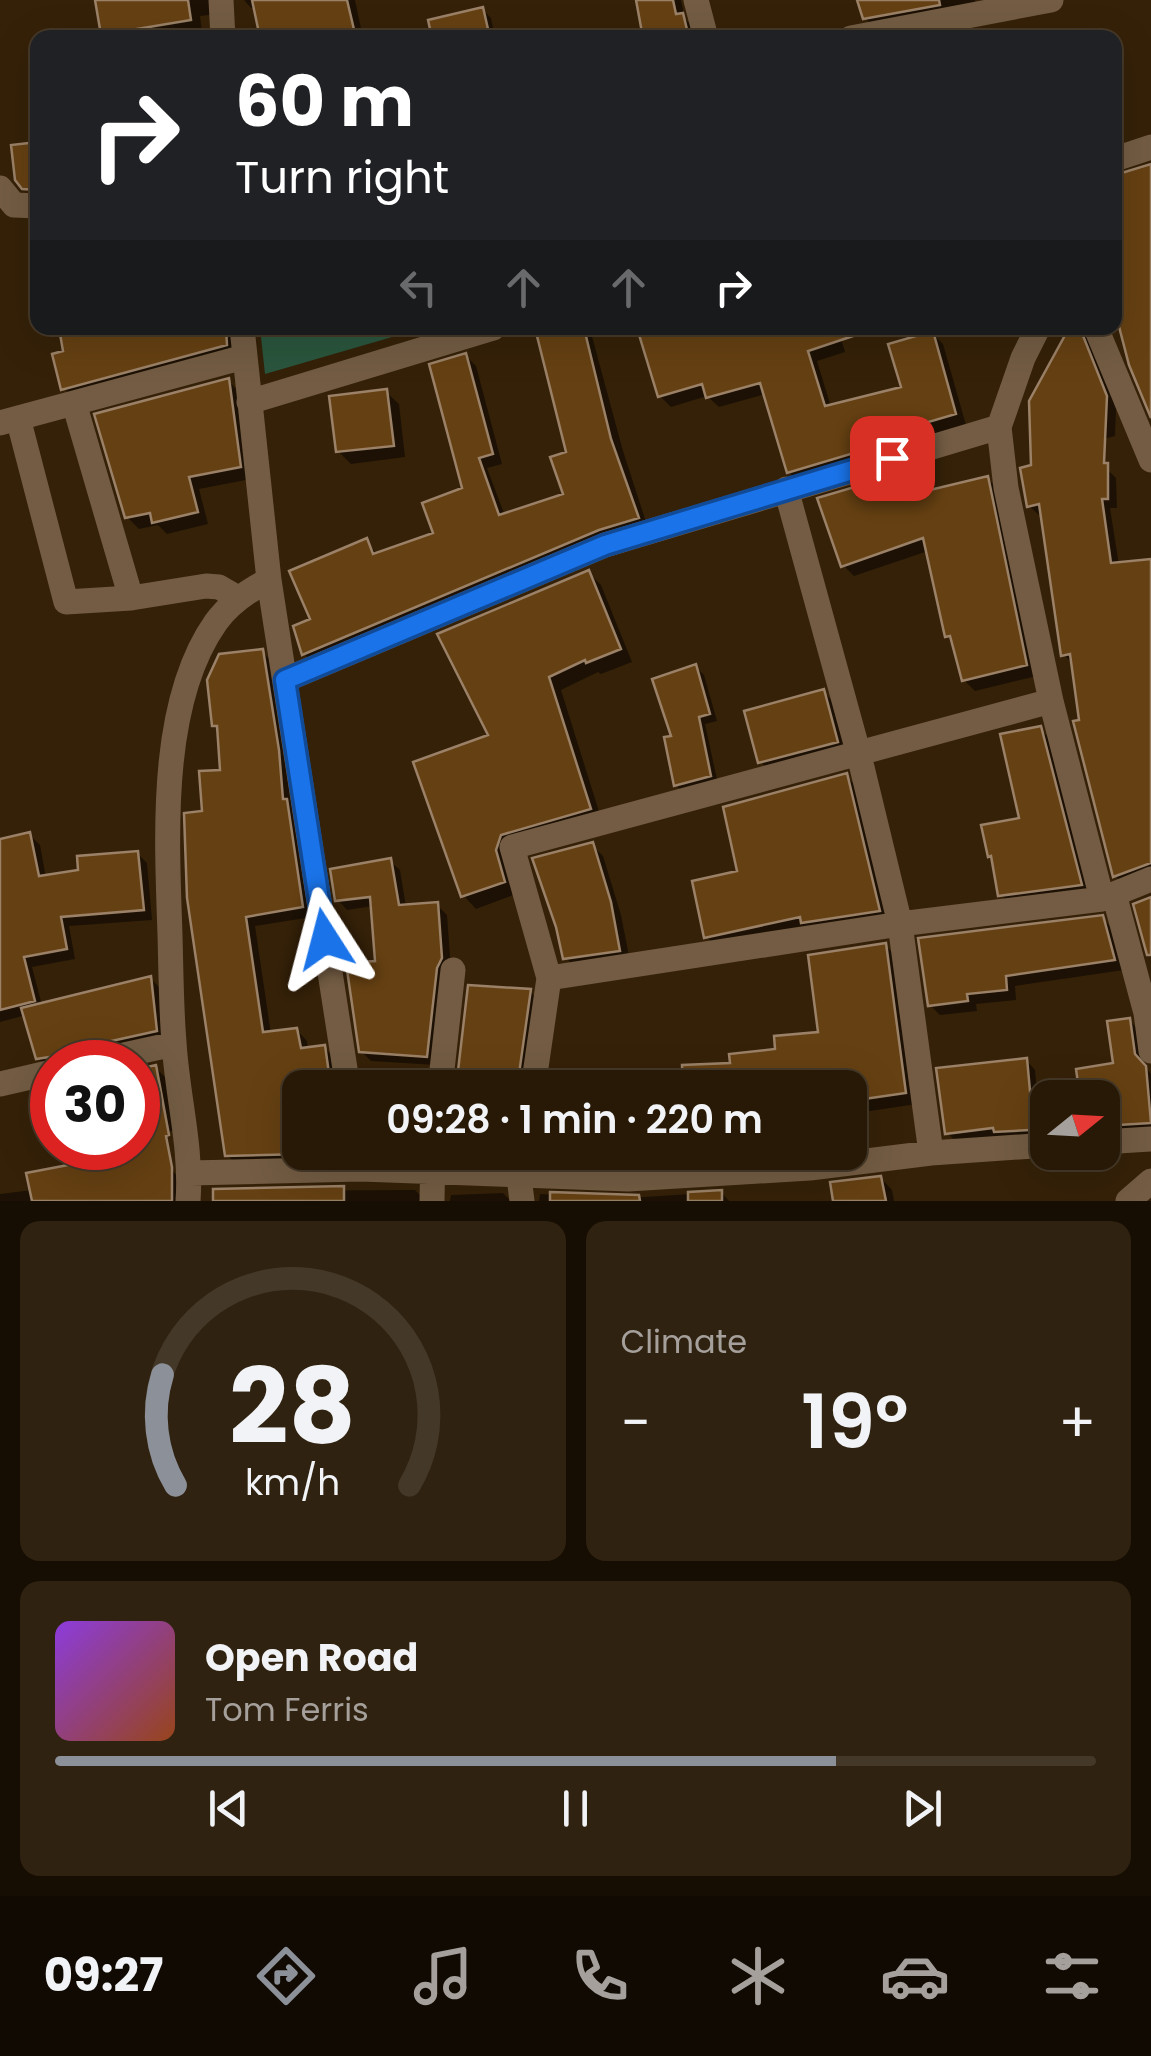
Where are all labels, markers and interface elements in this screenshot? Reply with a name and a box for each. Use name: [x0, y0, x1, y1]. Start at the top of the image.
text: 60 m: [235, 52, 414, 151]
icon: right: [70, 70, 200, 200]
text: Turn right: [235, 146, 449, 209]
icon: left: [391, 260, 446, 315]
icon: ahead: [496, 260, 551, 315]
icon: ahead: [601, 260, 656, 315]
icon: right: [706, 260, 761, 315]
pin: [850, 416, 935, 501]
icon: arrive: [865, 431, 920, 486]
position arrow: [273, 887, 377, 991]
speed limit sign: 30: [30, 1040, 160, 1170]
north arrow: [1030, 1080, 1120, 1170]
map controls: [1030, 1080, 1120, 1170]
text: 09:28 · 1 min · 220 m: [386, 1093, 763, 1146]
text: Climate: [621, 1319, 747, 1364]
text: 28: [229, 1334, 356, 1479]
text: 19°: [801, 1369, 908, 1474]
text: −: [621, 1384, 651, 1461]
text: +: [1058, 1384, 1096, 1461]
text: km/h: [245, 1457, 340, 1508]
text: Open Road: [205, 1631, 418, 1684]
text: Tom Ferris: [205, 1687, 369, 1732]
icon: previous: [201, 1781, 256, 1836]
icon: pause: [548, 1781, 603, 1836]
icon: next: [895, 1781, 950, 1836]
icon: directions: [251, 1941, 321, 2011]
icon: music: [408, 1941, 478, 2011]
icon: phone: [565, 1941, 635, 2011]
icon: climate: [723, 1941, 793, 2011]
icon: car: [880, 1941, 950, 2011]
icon: filters: [1037, 1941, 1107, 2011]
text: 09:27: [44, 1944, 163, 2007]

